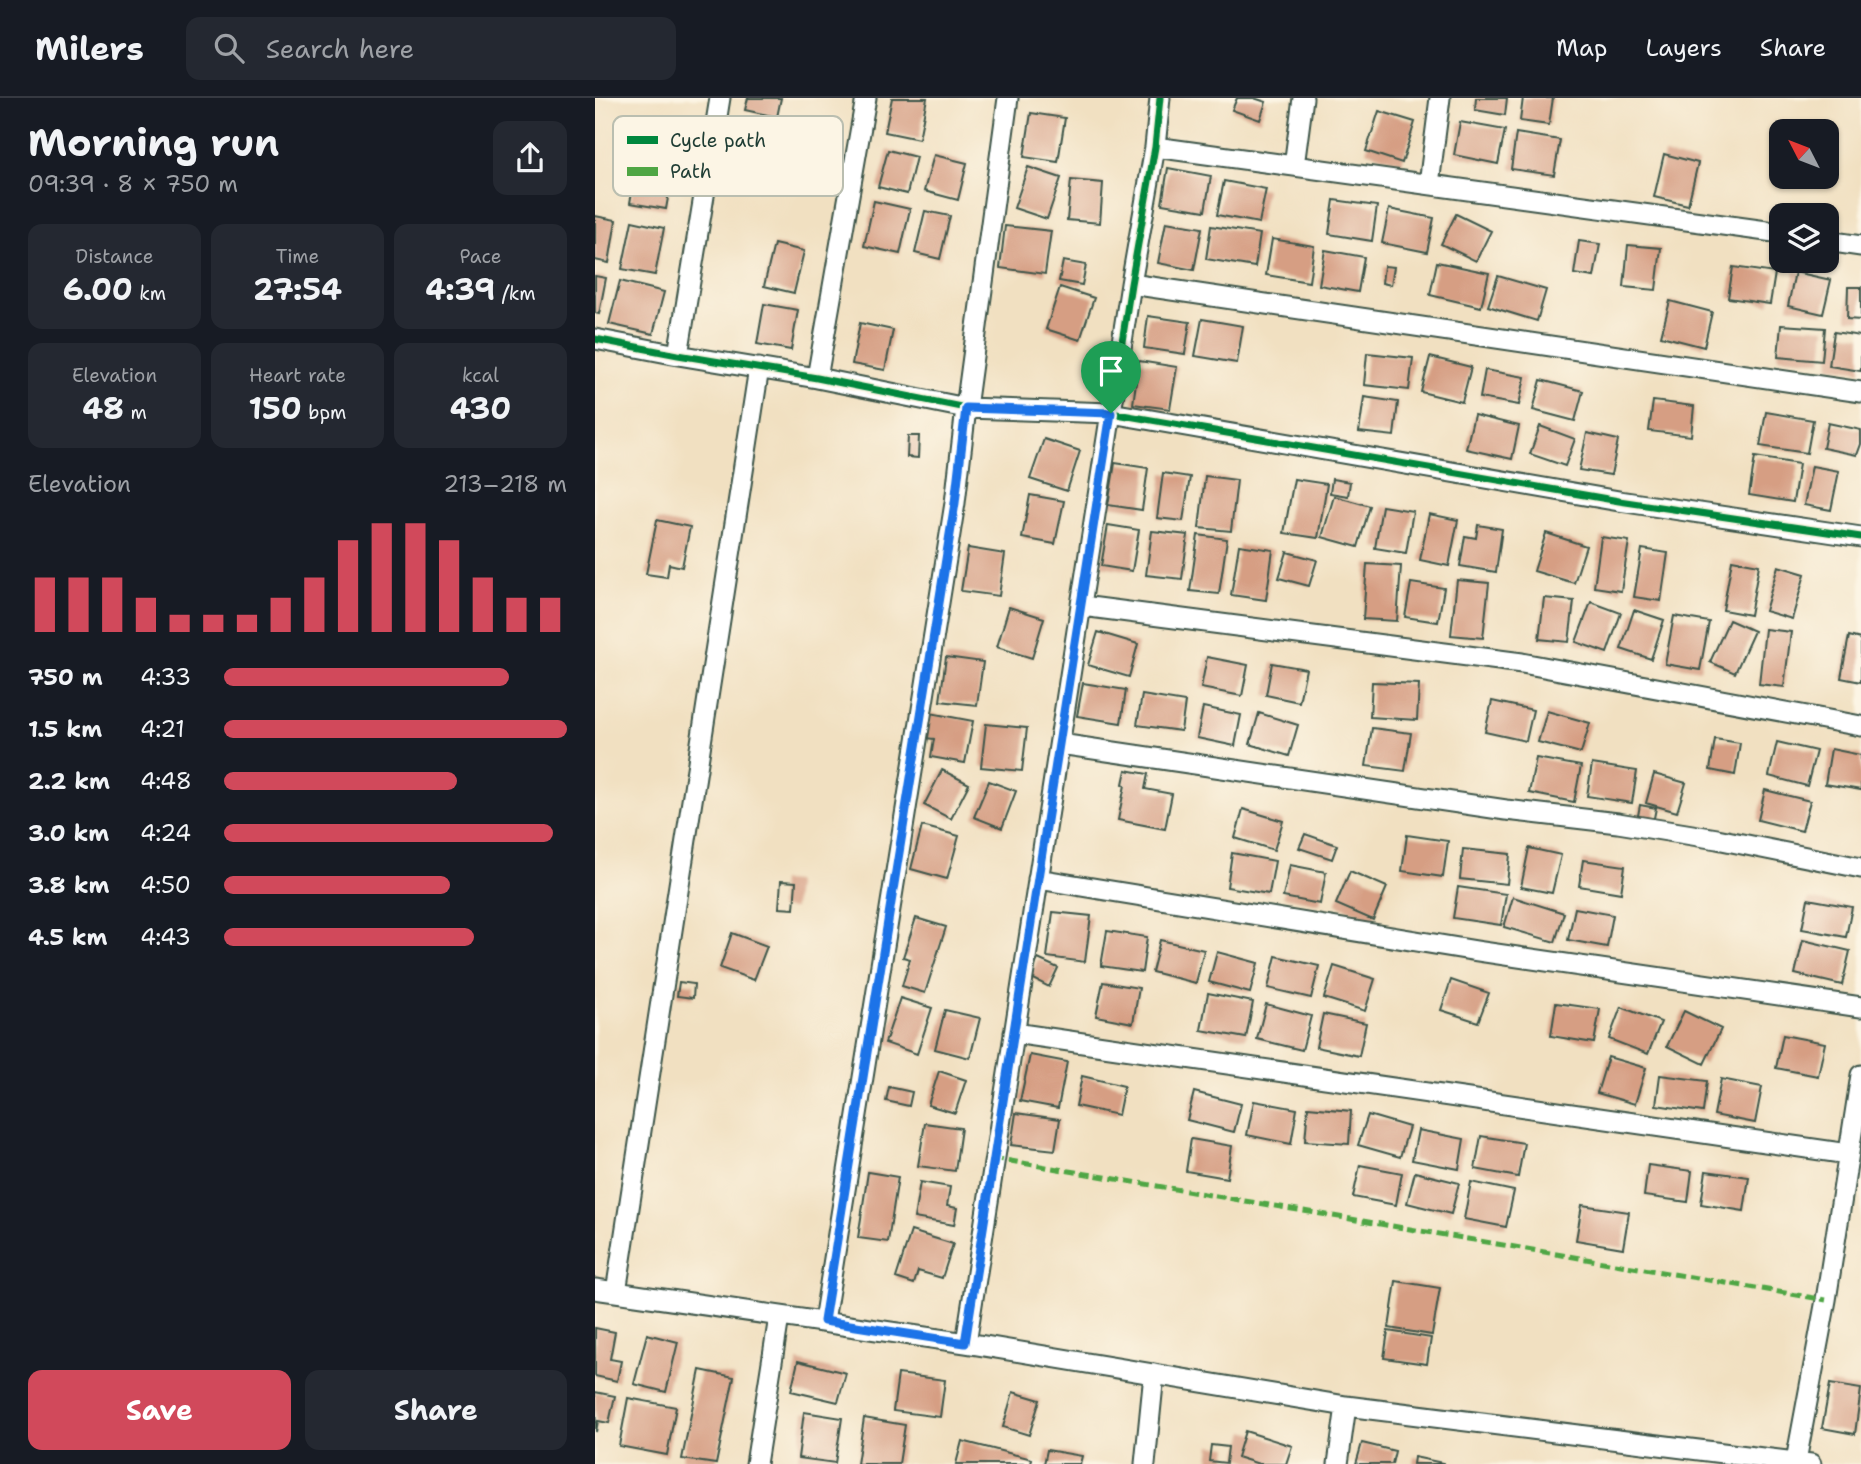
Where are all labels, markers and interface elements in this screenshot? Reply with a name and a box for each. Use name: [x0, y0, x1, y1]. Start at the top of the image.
search box: [186, 17, 676, 80]
text: Milers: [35, 26, 144, 71]
icon: search: [210, 29, 248, 67]
text: Search here: [266, 31, 414, 66]
text: Map: [1556, 32, 1607, 64]
text: Layers: [1645, 32, 1722, 64]
text: Share: [1760, 32, 1826, 64]
legend: [613, 116, 843, 196]
text: Morning run: [28, 117, 279, 168]
north arrow: [1769, 119, 1839, 189]
map controls: [1769, 119, 1839, 273]
button: share: [493, 121, 567, 195]
text: Cycle path: [670, 128, 766, 153]
text: Path: [670, 159, 712, 184]
text: 09:39 · 8 × 750 m: [28, 169, 238, 199]
button: layers: [1769, 203, 1839, 273]
text: Distance: [76, 244, 153, 269]
text: Time: [276, 244, 319, 269]
text: Pace: [460, 244, 501, 269]
text: 6.00: [63, 269, 133, 310]
text: 27:54: [253, 269, 342, 310]
text: 4:39: [425, 269, 495, 310]
text: km: [133, 281, 166, 306]
text: /km: [495, 281, 536, 306]
pin: [1081, 341, 1141, 413]
icon: arrive: [1092, 352, 1130, 390]
text: Elevation: [72, 363, 157, 388]
text: Heart rate: [249, 363, 346, 388]
text: kcal: [462, 363, 499, 388]
text: 48: [82, 388, 124, 429]
text: 150: [249, 388, 302, 429]
text: 430: [450, 388, 511, 429]
text: m: [124, 400, 147, 425]
text: bpm: [302, 400, 346, 425]
text: Elevation: [28, 469, 131, 499]
text: 213–218 m: [443, 469, 567, 499]
text: 750 m: [28, 662, 103, 692]
text: 4:33: [140, 662, 191, 692]
text: 1.5 km: [28, 714, 102, 744]
text: 4:21: [140, 714, 185, 744]
text: 2.2 km: [28, 766, 110, 796]
text: 4:48: [140, 766, 192, 796]
text: 3.0 km: [28, 818, 109, 848]
text: 4:24: [140, 818, 191, 848]
text: 3.8 km: [28, 870, 109, 900]
text: 4:50: [140, 870, 191, 900]
text: 4.5 km: [28, 922, 108, 952]
text: 4:43: [140, 922, 191, 952]
button: Save: [28, 1370, 291, 1450]
button: Share: [305, 1370, 567, 1450]

